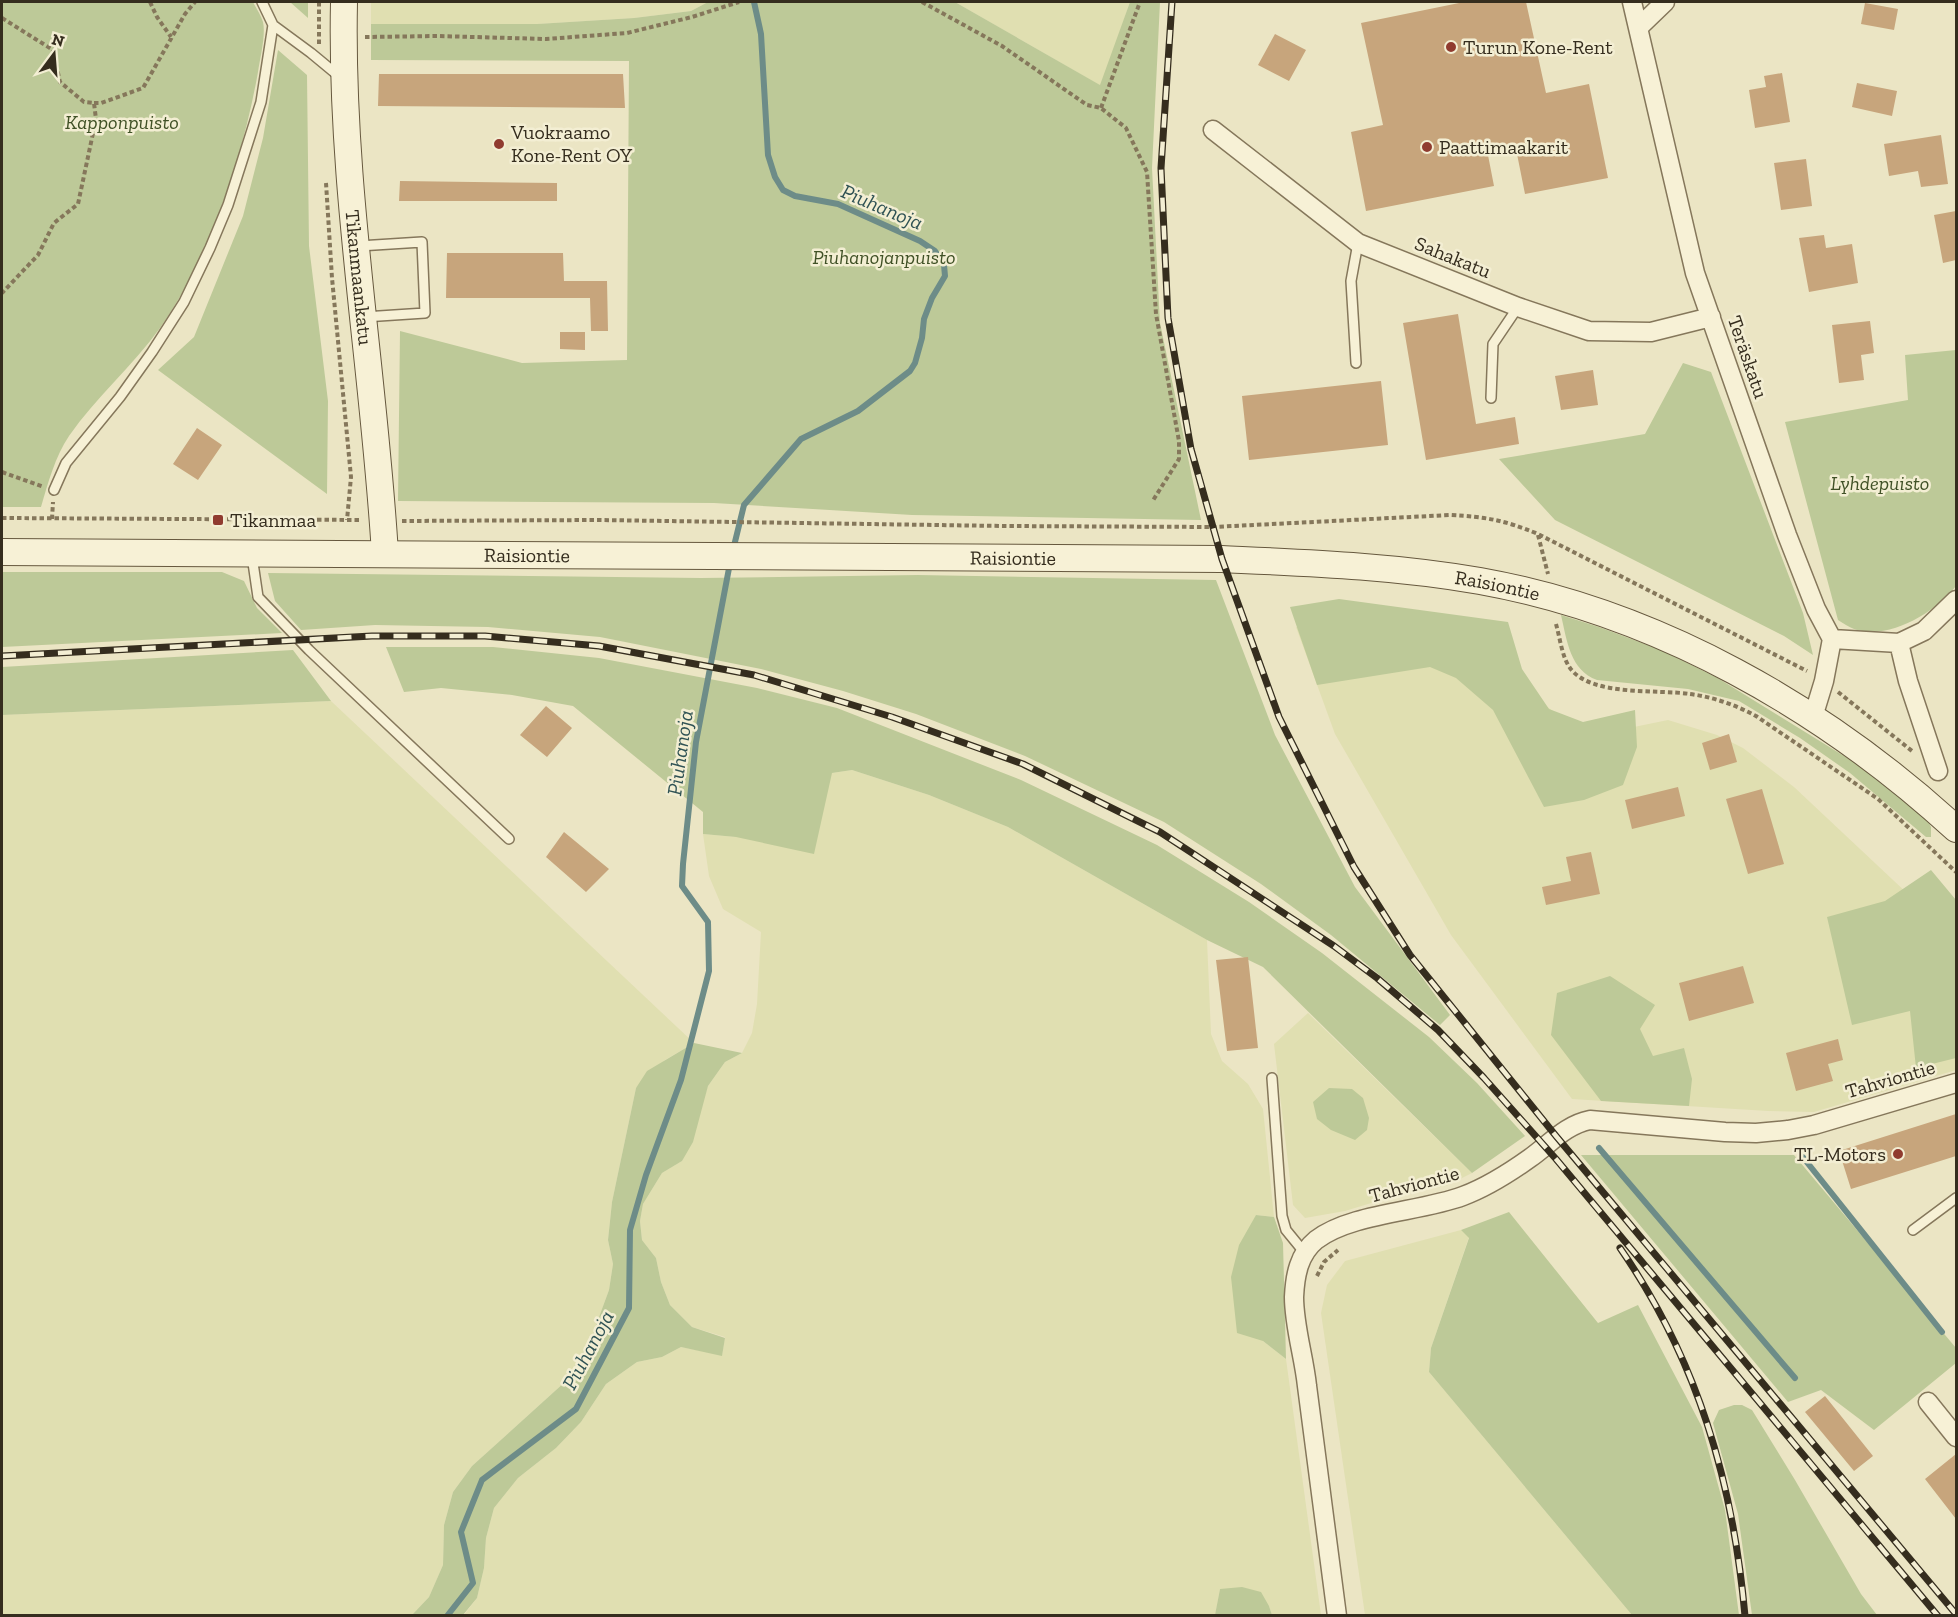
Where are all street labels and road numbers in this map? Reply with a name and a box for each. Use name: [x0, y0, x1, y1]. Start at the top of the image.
street label: Tikanmaankatu: [340, 208, 378, 346]
street label: Sahakatu: [1411, 231, 1495, 283]
street label: Teräskatu: [1723, 312, 1773, 402]
street label: Raisiontie: [484, 543, 570, 567]
street label: Raisiontie: [970, 546, 1056, 570]
street label: Raisiontie: [1453, 565, 1542, 606]
street label: Tahviontie: [1842, 1055, 1938, 1103]
street label: Tahviontie: [1366, 1160, 1462, 1208]

